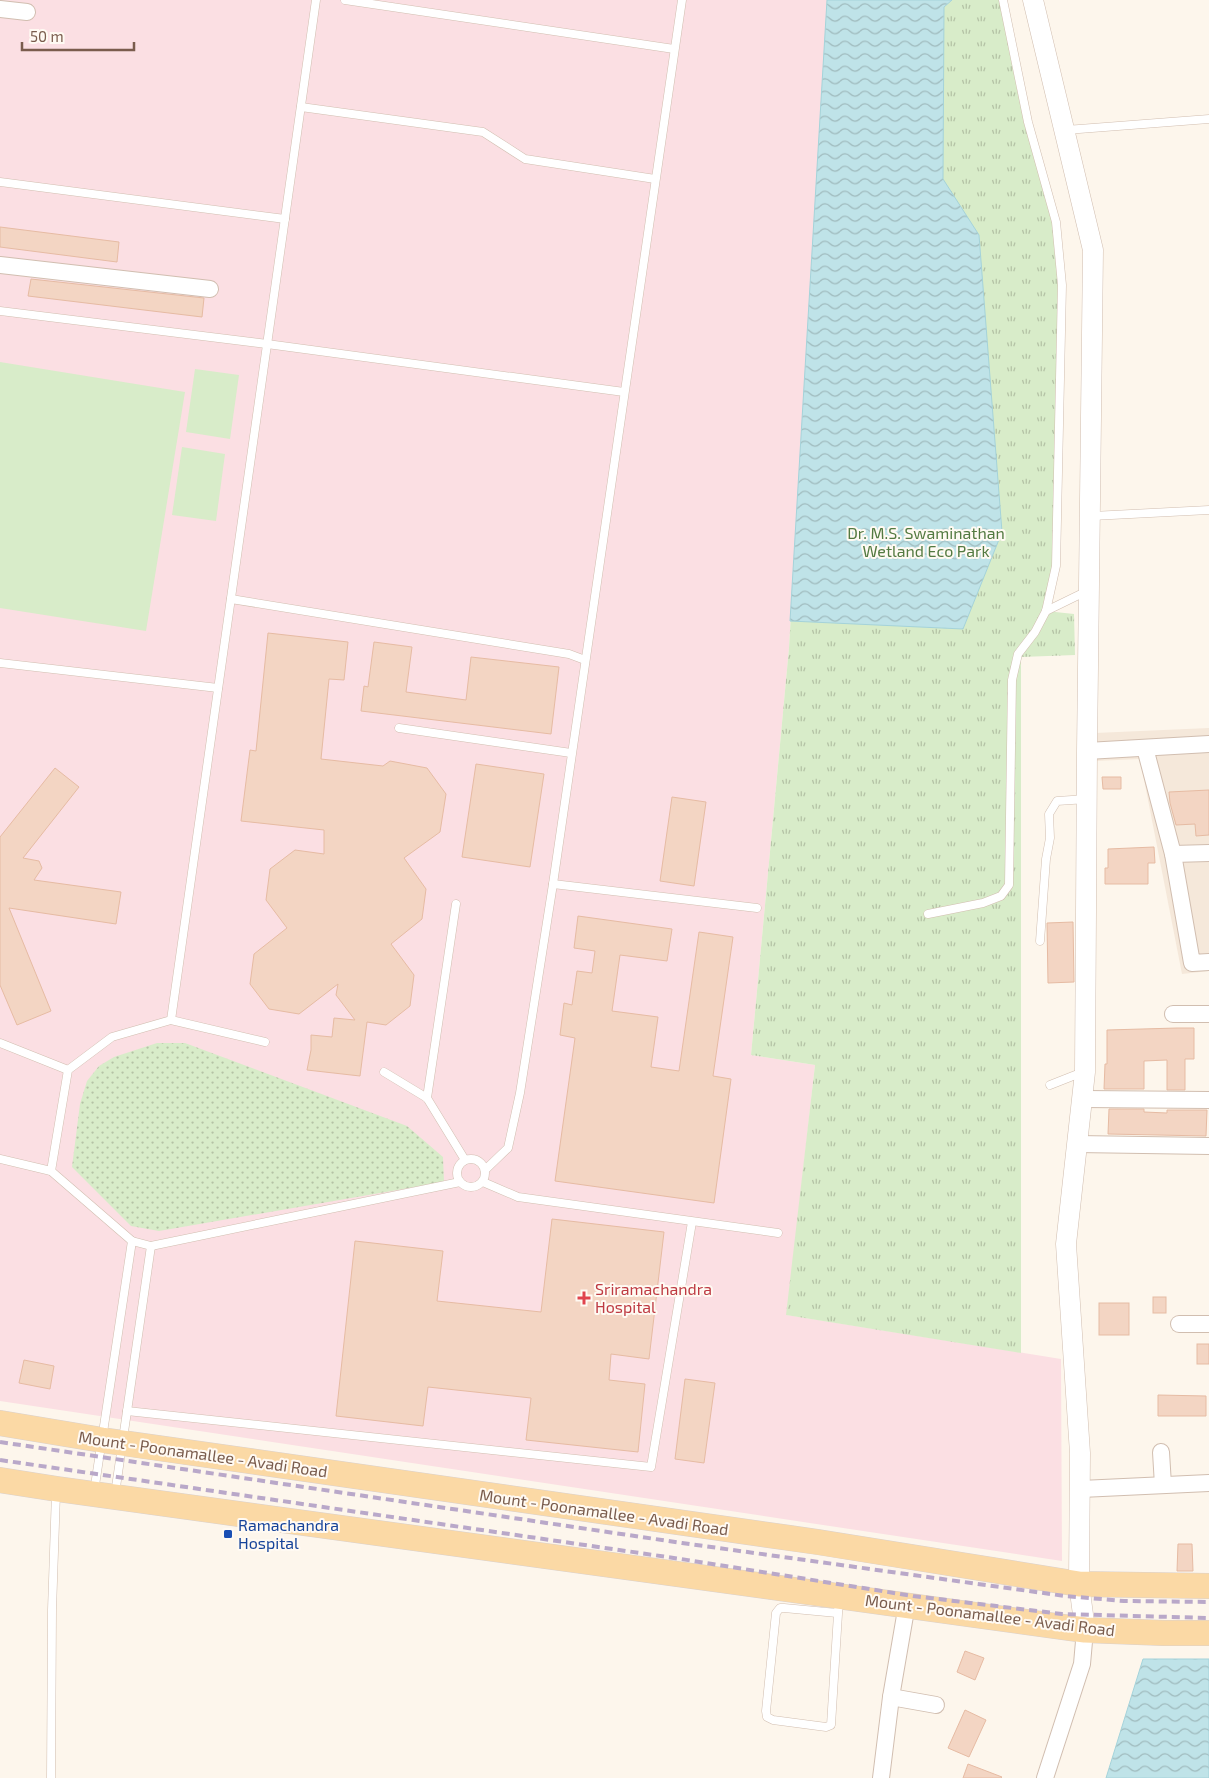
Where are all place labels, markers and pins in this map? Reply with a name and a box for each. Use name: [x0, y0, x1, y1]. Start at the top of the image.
place label: Sriramachandra Hospital: [595, 1279, 712, 1316]
marker: Sriramachandra Hospital: [577, 1291, 591, 1305]
place label: Ramachandra Hospital: [238, 1515, 339, 1552]
marker: Ramachandra Hospital: [222, 1528, 234, 1540]

